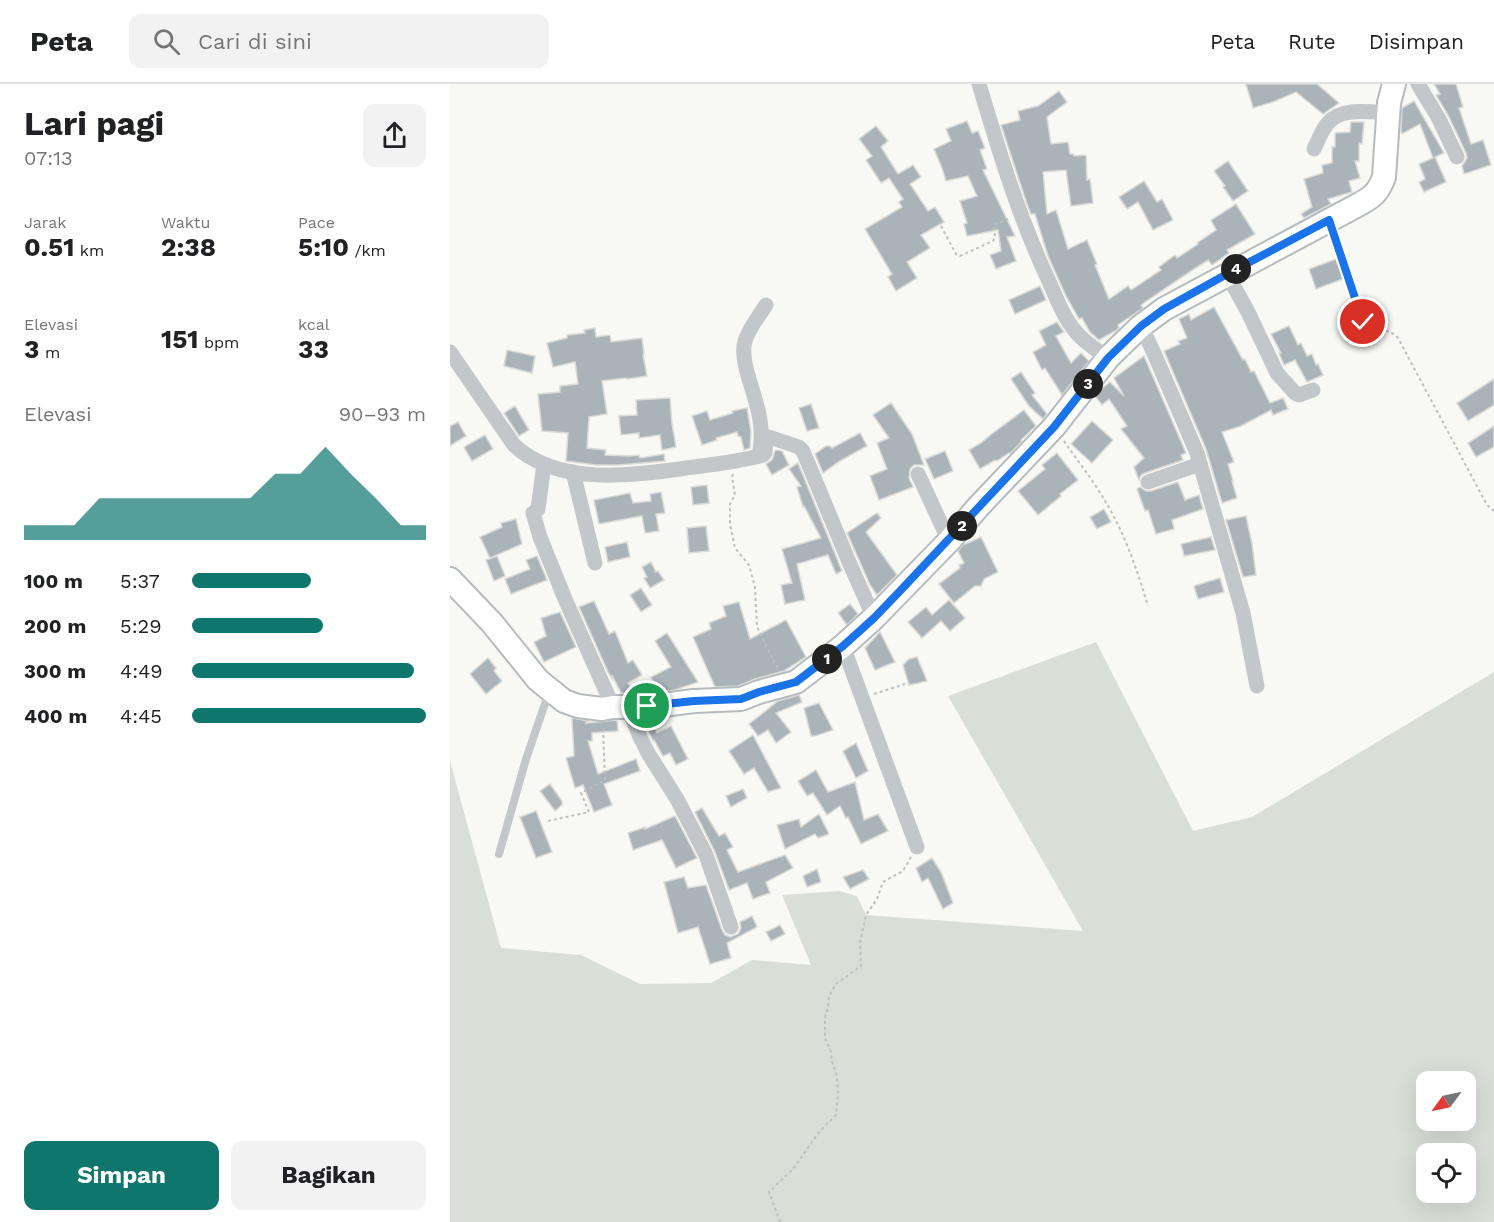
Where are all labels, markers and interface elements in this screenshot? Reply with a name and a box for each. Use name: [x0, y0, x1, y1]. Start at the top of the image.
search box: [129, 14, 549, 68]
text: Peta: [30, 25, 93, 58]
icon: search: [150, 25, 183, 58]
text: Cari di sini: [198, 29, 312, 54]
text: Peta: [1210, 29, 1255, 54]
text: Rute: [1288, 29, 1336, 54]
text: Disimpan: [1369, 29, 1464, 54]
text: Lari pagi: [24, 104, 164, 143]
button: share: [363, 104, 426, 167]
text: 07:13: [24, 146, 73, 170]
text: Jarak: [24, 213, 66, 232]
text: Waktu: [161, 213, 210, 232]
text: Pace: [298, 213, 335, 232]
text: 0.51: [24, 232, 74, 262]
text: 2:38: [161, 232, 216, 262]
text: 5:10: [298, 232, 349, 262]
text: km: [74, 241, 104, 260]
text: /km: [349, 241, 386, 260]
pin: 4: [1221, 254, 1251, 284]
text: 4: [1231, 259, 1241, 278]
pin: [1337, 296, 1388, 347]
icon: check: [1346, 305, 1379, 338]
text: Elevasi: [24, 315, 78, 334]
text: kcal: [298, 315, 330, 334]
text: 151: [161, 324, 199, 354]
text: bpm: [199, 333, 239, 352]
text: 3: [24, 334, 39, 364]
text: 33: [298, 334, 329, 364]
text: m: [39, 343, 60, 362]
pin: 3: [1073, 369, 1103, 399]
text: 3: [1083, 374, 1093, 393]
text: Elevasi: [24, 402, 91, 426]
text: 90–93 m: [339, 402, 426, 426]
pin: 2: [947, 511, 977, 541]
text: 2: [957, 516, 967, 535]
text: 100 m: [24, 569, 83, 593]
text: 5:37: [120, 569, 160, 593]
text: 200 m: [24, 614, 86, 638]
text: 5:29: [120, 614, 162, 638]
pin: 1: [812, 644, 842, 674]
text: 1: [824, 649, 830, 668]
text: 300 m: [24, 659, 86, 683]
text: 4:49: [120, 659, 163, 683]
pin: [621, 680, 672, 731]
icon: arrive: [630, 689, 663, 722]
text: 400 m: [24, 704, 87, 728]
text: 4:45: [120, 704, 162, 728]
north arrow: [1416, 1071, 1476, 1131]
map controls: [1416, 1071, 1476, 1203]
button: Simpan: [24, 1141, 219, 1210]
button: Bagikan: [231, 1141, 426, 1210]
button: locate: [1416, 1143, 1476, 1203]

